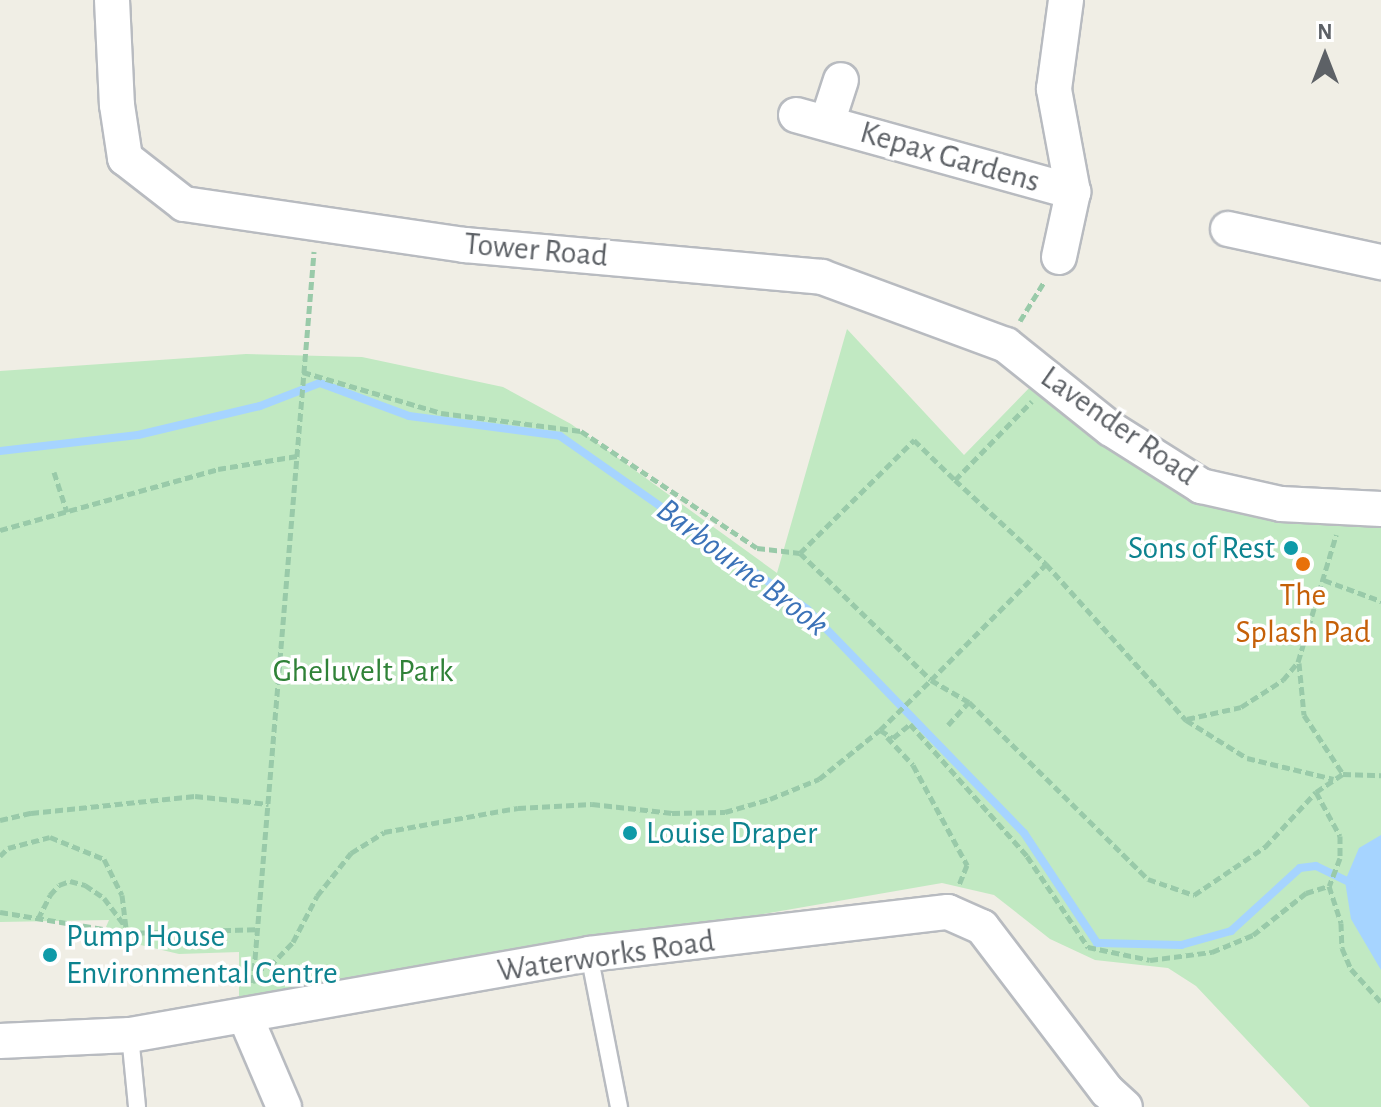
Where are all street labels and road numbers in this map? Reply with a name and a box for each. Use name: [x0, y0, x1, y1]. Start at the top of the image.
street label: Kepax Gardens: [856, 113, 1044, 201]
street label: Tower Road: [463, 225, 609, 275]
street label: Lavender Road: [1033, 358, 1205, 494]
street label: Waterworks Road: [495, 922, 717, 990]

